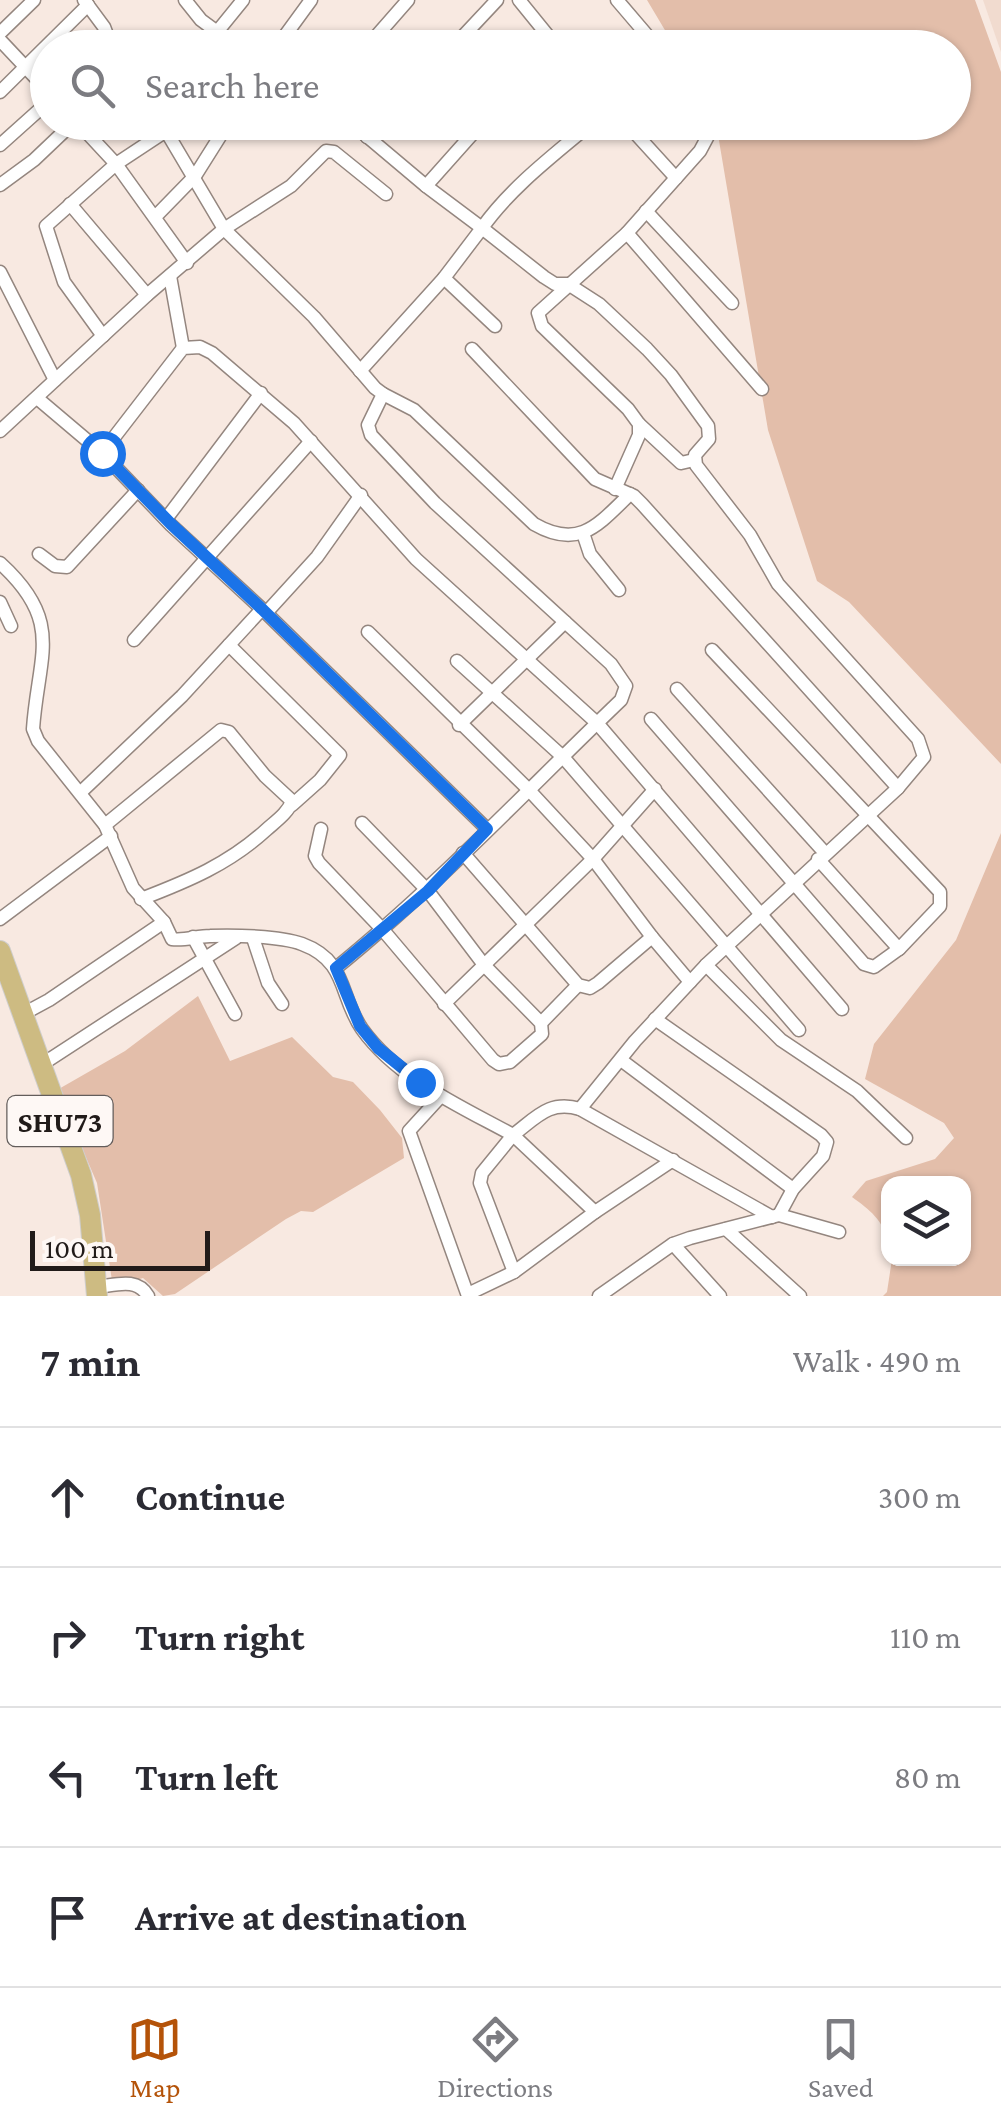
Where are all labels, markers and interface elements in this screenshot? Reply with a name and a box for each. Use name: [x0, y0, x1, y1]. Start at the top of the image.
search box: [30, 30, 971, 140]
icon: search: [65, 58, 120, 113]
text: Search here: [145, 64, 319, 106]
route start: [80, 431, 126, 477]
route end: [398, 1060, 444, 1106]
road number: SHU73: [8, 1096, 112, 1146]
map controls: [881, 1176, 971, 1266]
button: layers: [881, 1176, 971, 1266]
scale bar: [30, 1226, 210, 1270]
text: 100 m: [45, 1233, 114, 1264]
text: 7 min: [40, 1338, 140, 1385]
text: Walk · 490 m: [793, 1343, 961, 1379]
icon: ahead: [40, 1470, 95, 1525]
text: Continue: [135, 1476, 285, 1518]
text: 300 m: [878, 1479, 961, 1515]
icon: right: [40, 1610, 95, 1665]
text: Turn right: [135, 1616, 304, 1658]
text: 110 m: [890, 1619, 961, 1655]
icon: left: [40, 1750, 95, 1805]
text: Turn left: [135, 1756, 278, 1798]
text: 80 m: [894, 1759, 961, 1795]
icon: arrive: [40, 1890, 95, 1945]
text: Arrive at destination: [135, 1896, 467, 1938]
tab: Map: [127, 2012, 182, 2103]
tab: Directions: [437, 2012, 553, 2103]
tab: Saved: [808, 2012, 874, 2103]

